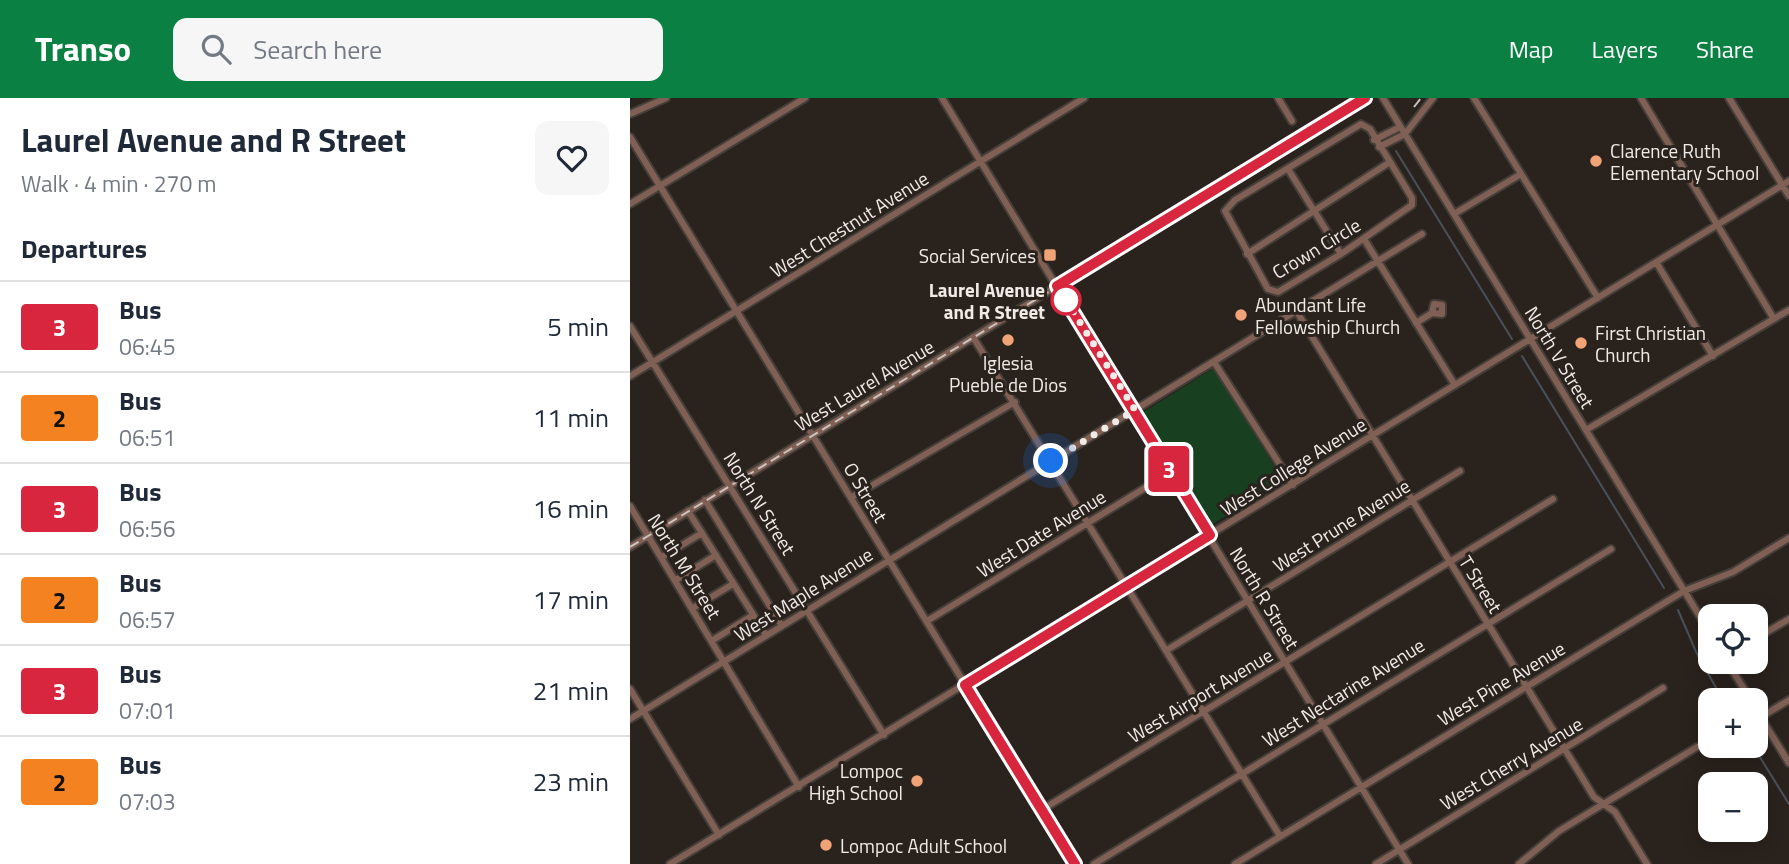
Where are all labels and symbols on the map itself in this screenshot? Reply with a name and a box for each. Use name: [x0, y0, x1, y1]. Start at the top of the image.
place label: Clarence Ruth Elementary School: [1610, 136, 1759, 187]
marker: Clarence Ruth Elementary School: [1588, 153, 1604, 169]
street label: West Chestnut Avenue: [764, 163, 934, 285]
street label: Crown Circle: [1266, 210, 1366, 286]
place label: Social Services: [919, 241, 1036, 270]
marker: Social Services: [1042, 247, 1058, 263]
place label: Laurel Avenue and R Street: [929, 275, 1045, 326]
marker: Laurel Avenue and R Street: [1051, 285, 1081, 315]
place label: Abundant Life Fellowship Church: [1255, 290, 1400, 341]
street label: North V Street: [1518, 300, 1602, 414]
marker: Abundant Life Fellowship Church: [1233, 307, 1249, 323]
place label: First Christian Church: [1595, 318, 1706, 369]
street label: West Laurel Avenue: [789, 332, 939, 438]
marker: Iglesia Pueble de Dios: [1000, 332, 1016, 348]
marker: First Christian Church: [1573, 335, 1589, 351]
place label: Iglesia Pueble de Dios: [949, 348, 1067, 399]
street label: West College Avenue: [1214, 409, 1372, 523]
your location: [1033, 443, 1068, 478]
street label: North N Street: [717, 446, 803, 560]
line badge: 3: [1146, 446, 1192, 492]
street label: O Street: [837, 456, 896, 528]
street label: West Prune Avenue: [1267, 471, 1415, 579]
street label: West Date Avenue: [971, 482, 1111, 584]
street label: North M Street: [641, 508, 729, 625]
street label: West Maple Avenue: [728, 540, 878, 648]
street label: North R Street: [1223, 541, 1307, 655]
street label: T Street: [1452, 550, 1510, 619]
street label: West Nectarine Avenue: [1256, 630, 1430, 754]
street label: West Pine Avenue: [1432, 633, 1570, 733]
street label: West Airport Avenue: [1122, 640, 1278, 750]
street label: West Cherry Avenue: [1434, 709, 1588, 817]
place label: Lompoc High School: [809, 756, 903, 807]
marker: Lompoc High School: [909, 773, 925, 789]
place label: Lompoc Adult School: [840, 831, 1007, 860]
marker: Lompoc Adult School: [818, 837, 834, 853]

